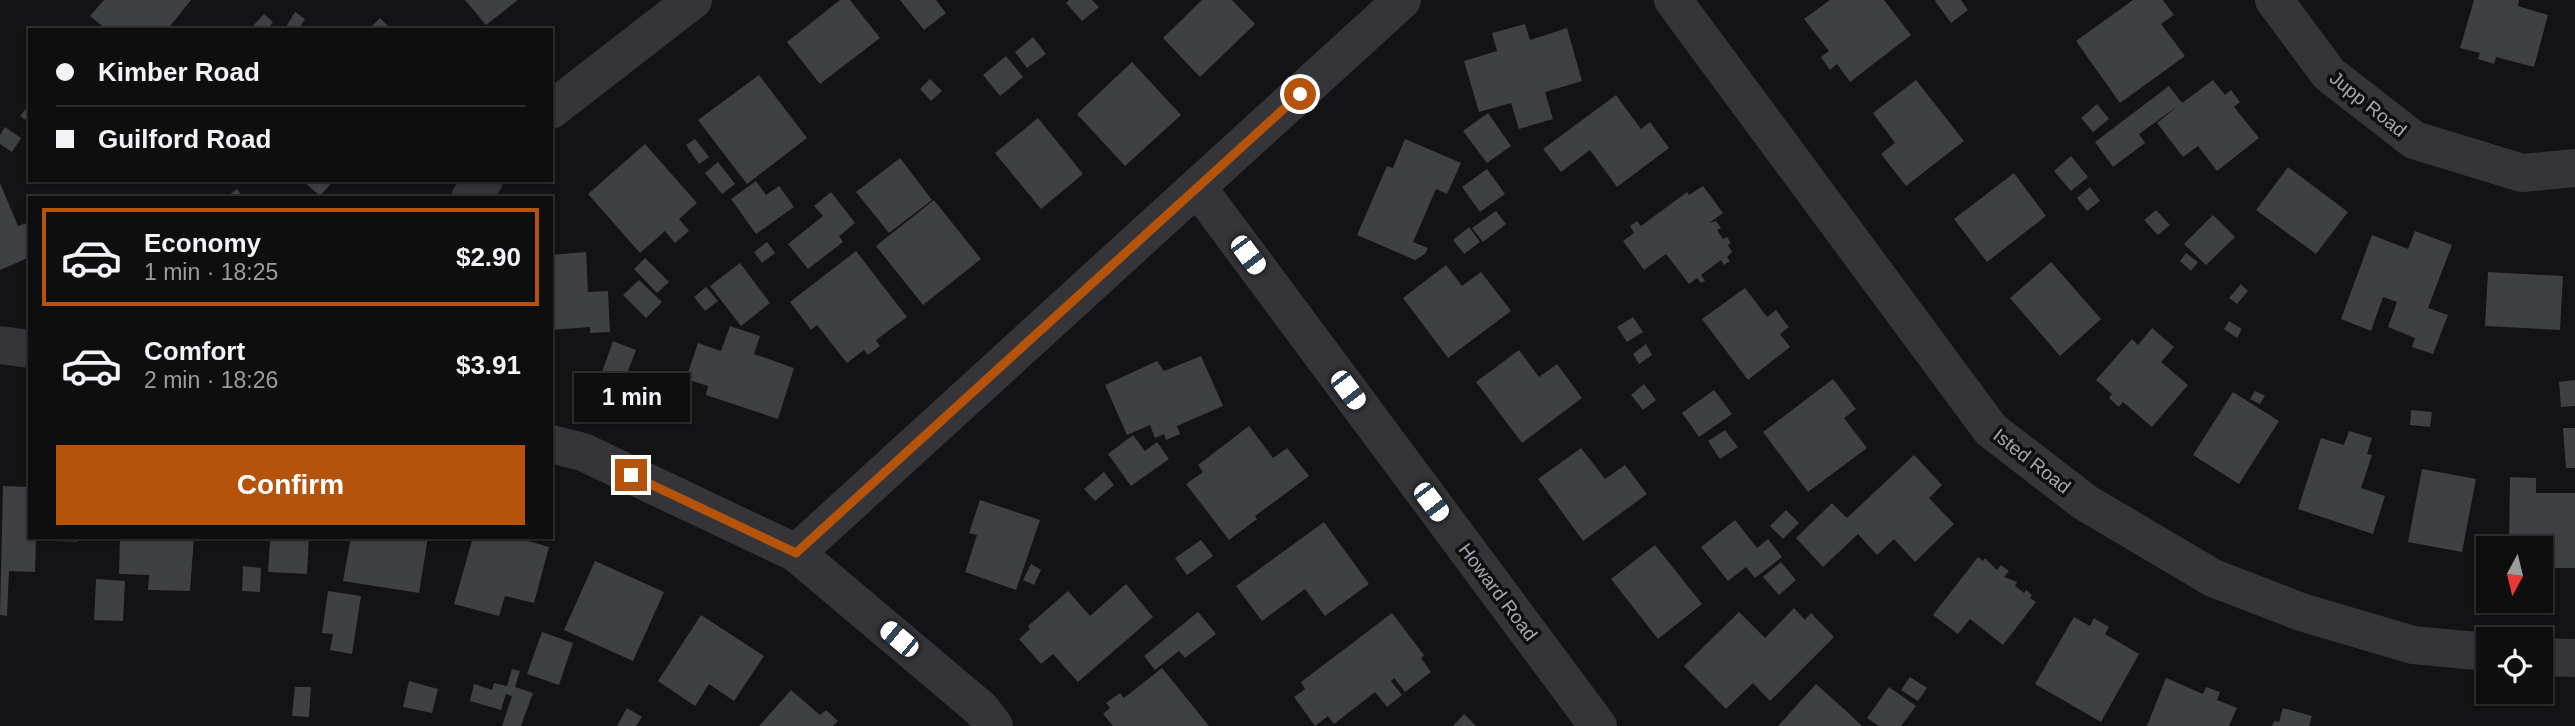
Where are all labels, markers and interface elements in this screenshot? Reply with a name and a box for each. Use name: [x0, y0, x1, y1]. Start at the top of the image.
text: Kimber Road: [98, 57, 260, 87]
street label: Jupp Road: [2326, 67, 2410, 141]
route start: [1284, 78, 1316, 110]
text: Guilford Road: [98, 124, 271, 154]
icon: car: [60, 226, 123, 289]
text: Economy: [144, 228, 261, 258]
car: [1227, 232, 1270, 278]
text: $2.90: [456, 242, 521, 272]
text: 1 min · 18:25: [144, 259, 278, 285]
icon: car: [60, 334, 123, 397]
text: Comfort: [144, 336, 245, 366]
text: $3.91: [456, 350, 521, 380]
text: 2 min · 18:26: [144, 367, 278, 393]
car: [1327, 367, 1370, 413]
callout: 1 min: [573, 374, 689, 422]
text: 1 min: [602, 384, 662, 410]
street label: Isted Road: [1989, 424, 2075, 498]
button: Confirm: [56, 445, 525, 525]
route end: [615, 459, 647, 491]
car: [1410, 479, 1453, 525]
north arrow: [2476, 536, 2553, 612]
map controls: [2476, 536, 2553, 704]
street label: Howard Road: [1455, 539, 1541, 645]
car: [877, 617, 922, 661]
button: locate: [2476, 627, 2553, 704]

